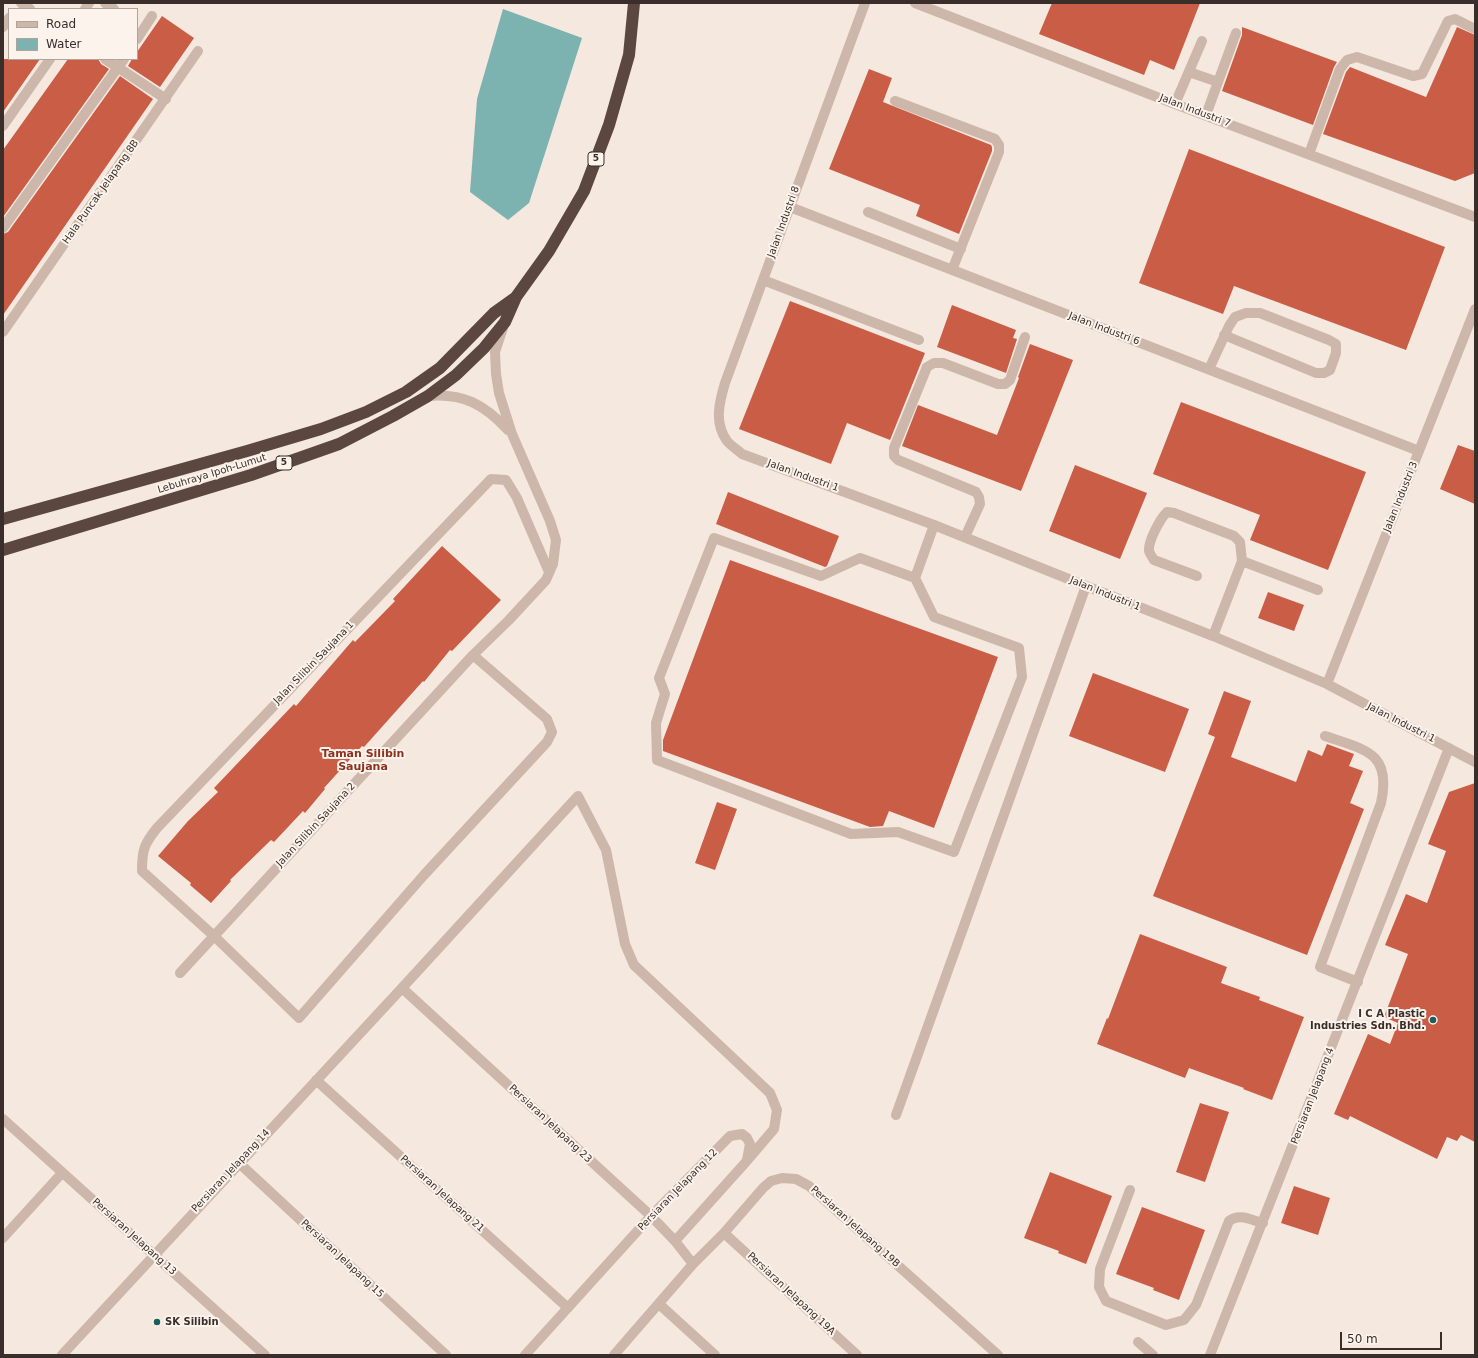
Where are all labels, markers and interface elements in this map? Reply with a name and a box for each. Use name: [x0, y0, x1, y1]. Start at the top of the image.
legend: [8, 8, 138, 60]
text: Road: [46, 17, 76, 31]
text: Water: [46, 37, 81, 51]
street label: Jalan Industri 7: [1158, 92, 1232, 130]
street label: Hala Puncak Jelapang 8B: [60, 138, 142, 246]
road number: 5: [588, 152, 604, 166]
street label: Jalan Industri 8: [766, 185, 802, 259]
street label: Jalan Industri 6: [1067, 310, 1141, 348]
street label: Lebuhraya Ipoh-Lumut: [156, 452, 268, 496]
road number: 5: [276, 456, 292, 470]
street label: Jalan Industri 1: [766, 458, 840, 494]
street label: Jalan Industri 3: [1381, 460, 1421, 534]
street label: Jalan Industri 1: [1068, 574, 1142, 614]
street label: Jalan Silibin Saujana 1: [271, 619, 357, 707]
street label: Jalan Industri 1: [1365, 701, 1437, 745]
district label: Taman Silibin Saujana: [322, 747, 404, 773]
street label: Jalan Silibin Saujana 2: [274, 780, 358, 870]
place label: I C A Plastic Industries Sdn. Bhd.: [1310, 1008, 1425, 1032]
marker: I C A Plastic Industries Sdn. Bhd.: [1428, 1015, 1438, 1025]
street label: Persiaran Jelapang 4: [1289, 1046, 1337, 1146]
street label: Persiaran Jelapang 23: [506, 1082, 594, 1166]
street label: Persiaran Jelapang 14: [189, 1127, 273, 1215]
street label: Persiaran Jelapang 12: [636, 1147, 720, 1233]
street label: Persiaran Jelapang 21: [398, 1153, 486, 1235]
street label: Persiaran Jelapang 19B: [808, 1184, 902, 1270]
street label: Persiaran Jelapang 13: [90, 1196, 178, 1278]
street label: Persiaran Jelapang 15: [298, 1217, 386, 1301]
street label: Persiaran Jelapang 19A: [745, 1250, 837, 1338]
place label: SK Silibin: [165, 1316, 219, 1328]
marker: SK Silibin: [152, 1317, 162, 1327]
scale bar: [1342, 1324, 1444, 1350]
text: 50 m: [1347, 1332, 1378, 1346]

